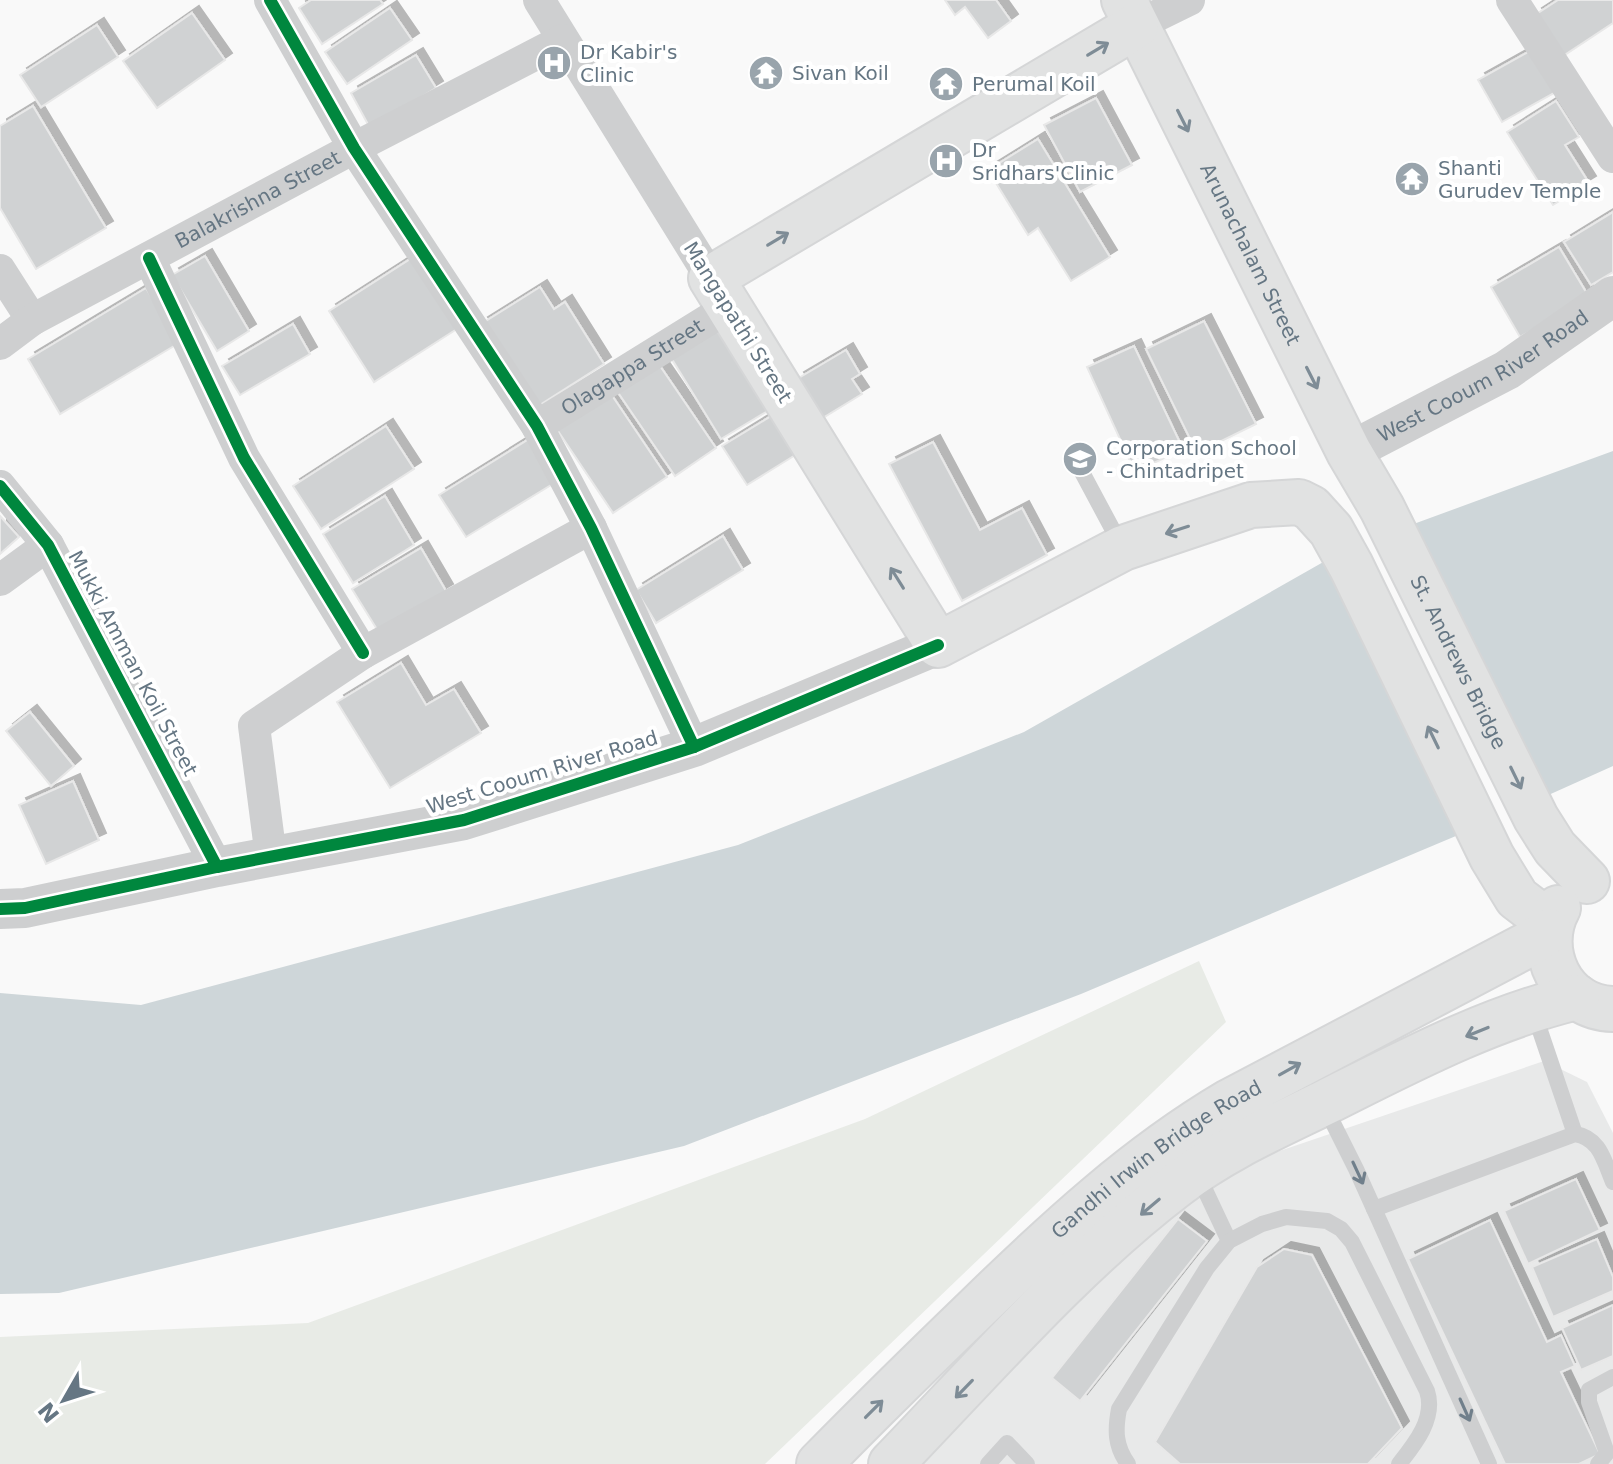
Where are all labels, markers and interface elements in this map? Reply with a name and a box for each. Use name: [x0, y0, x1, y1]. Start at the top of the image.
place label: Dr Kabir's Clinic: [580, 40, 677, 87]
one-way arrow: [1086, 40, 1109, 56]
hospital icon: Dr Kabir's Clinic: [535, 44, 573, 82]
temple icon: Sivan Koil: [747, 54, 785, 92]
place label: Sivan Koil: [792, 61, 889, 85]
temple icon: Perumal Koil: [927, 65, 965, 103]
place label: Perumal Koil: [972, 72, 1096, 96]
one-way arrow: [1176, 109, 1192, 133]
place label: Dr Sridhars'Clinic: [972, 138, 1115, 185]
hospital icon: Dr Sridhars'Clinic: [927, 142, 965, 180]
street label: Balakrishna Street: [171, 145, 345, 253]
place label: Shanti Gurudev Temple: [1438, 156, 1601, 203]
street label: Arunachalam Street: [1195, 159, 1306, 349]
temple icon: Shanti Gurudev Temple: [1393, 160, 1431, 198]
one-way arrow: [766, 230, 789, 246]
street label: Mangapathi Street: [679, 237, 797, 407]
street label: West Cooum River Road: [1373, 305, 1593, 447]
street label: Olagappa Street: [556, 314, 708, 420]
one-way arrow: [1305, 366, 1321, 390]
place label: Corporation School - Chintadripet: [1106, 436, 1297, 483]
school or university icon: Corporation School - Chintadripet: [1061, 440, 1099, 478]
one-way arrow: [1165, 524, 1190, 539]
street label: Mukki Amman Koil Street: [63, 546, 203, 780]
one-way arrow: [889, 567, 905, 590]
street label: St. Andrews Bridge: [1405, 571, 1512, 753]
street label: West Cooum River Road: [423, 725, 661, 819]
one-way arrow: [1425, 725, 1441, 749]
one-way arrow: [1508, 766, 1524, 790]
one-way arrow: [1465, 1026, 1490, 1040]
one-way arrow: [1278, 1061, 1301, 1077]
street label: Gandhi Irwin Bridge Road: [1046, 1075, 1266, 1244]
one-way arrow: [1351, 1161, 1366, 1185]
one-way arrow: [1140, 1198, 1161, 1216]
north arrow: [24, 1360, 104, 1440]
one-way arrow: [955, 1378, 974, 1398]
text: N: [33, 1397, 64, 1427]
one-way arrow: [1458, 1398, 1473, 1422]
one-way arrow: [864, 1400, 883, 1419]

